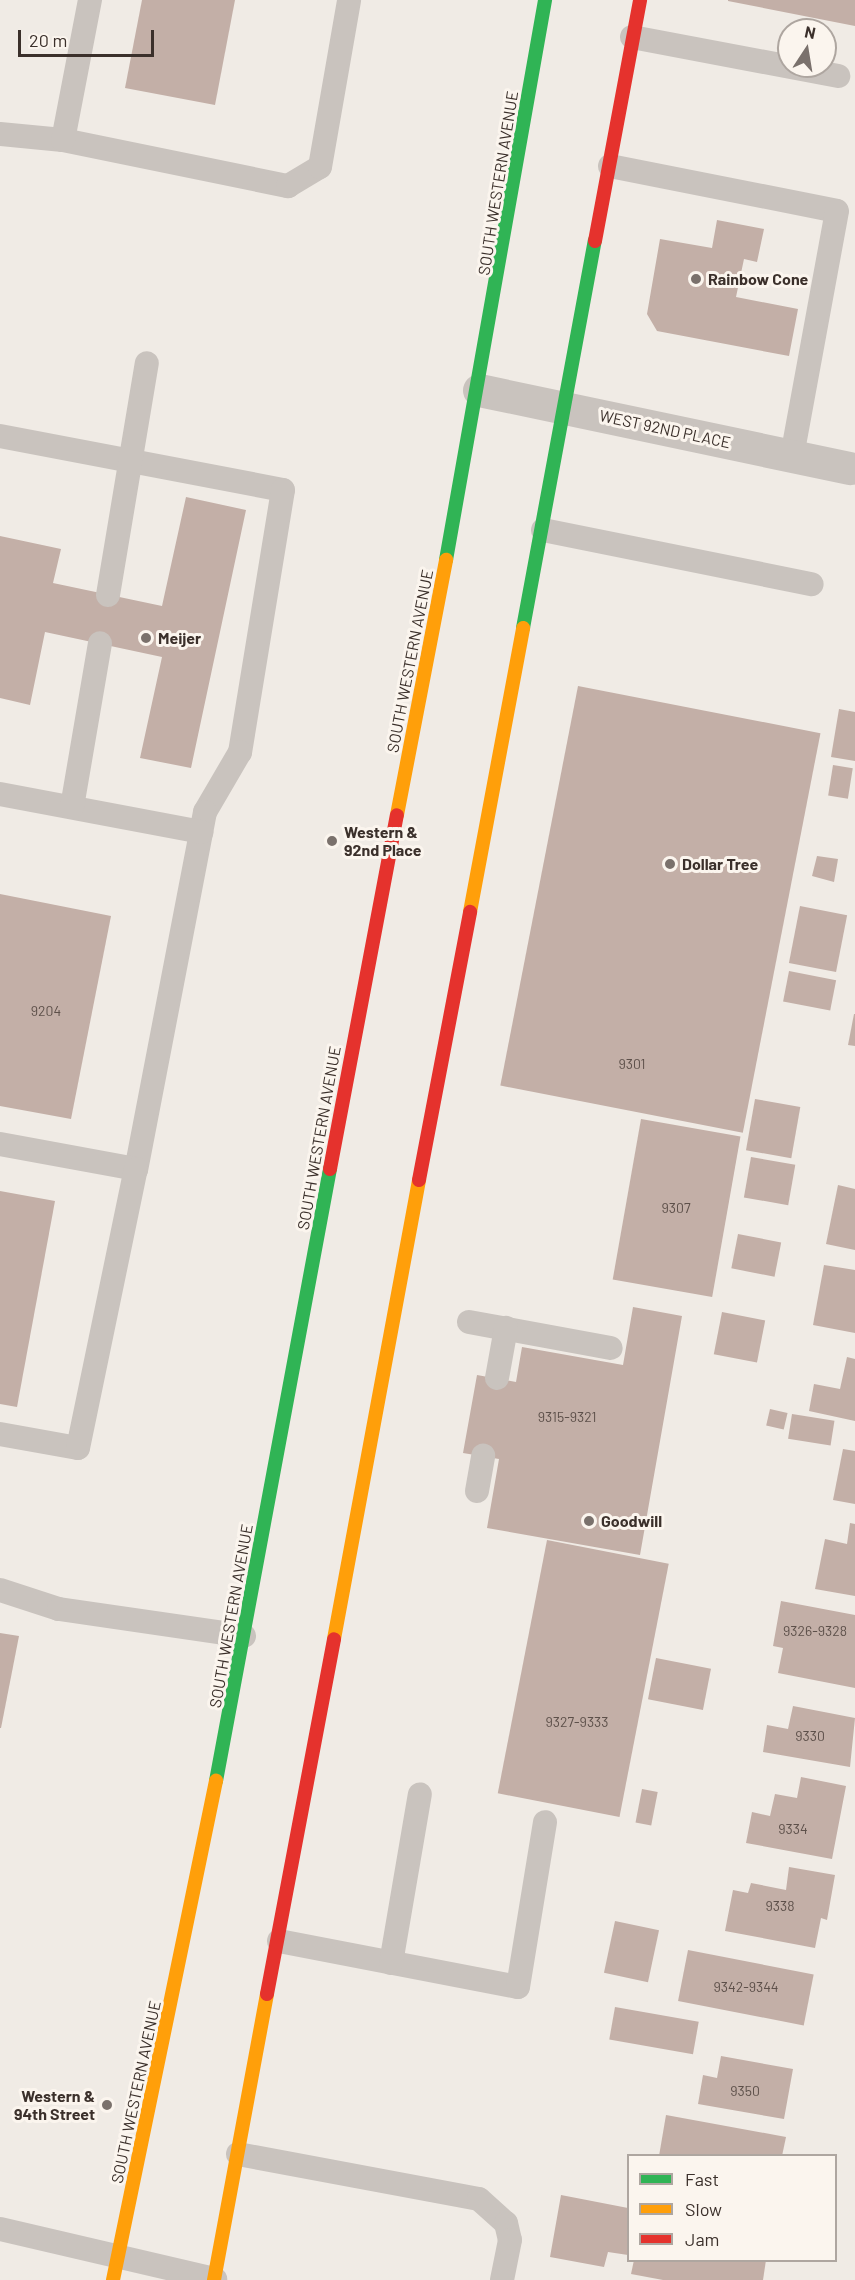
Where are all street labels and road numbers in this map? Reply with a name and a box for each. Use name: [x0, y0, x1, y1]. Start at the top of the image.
street label: SOUTH WESTERN AVENUE: [474, 90, 522, 276]
street label: WEST 92ND PLACE: [598, 406, 732, 452]
street label: SOUTH WESTERN AVENUE: [383, 568, 437, 754]
street label: SOUTH WESTERN AVENUE: [293, 1045, 345, 1231]
street label: SOUTH WESTERN AVENUE: [205, 1523, 257, 1709]
street label: SOUTH WESTERN AVENUE: [107, 1999, 165, 2185]

